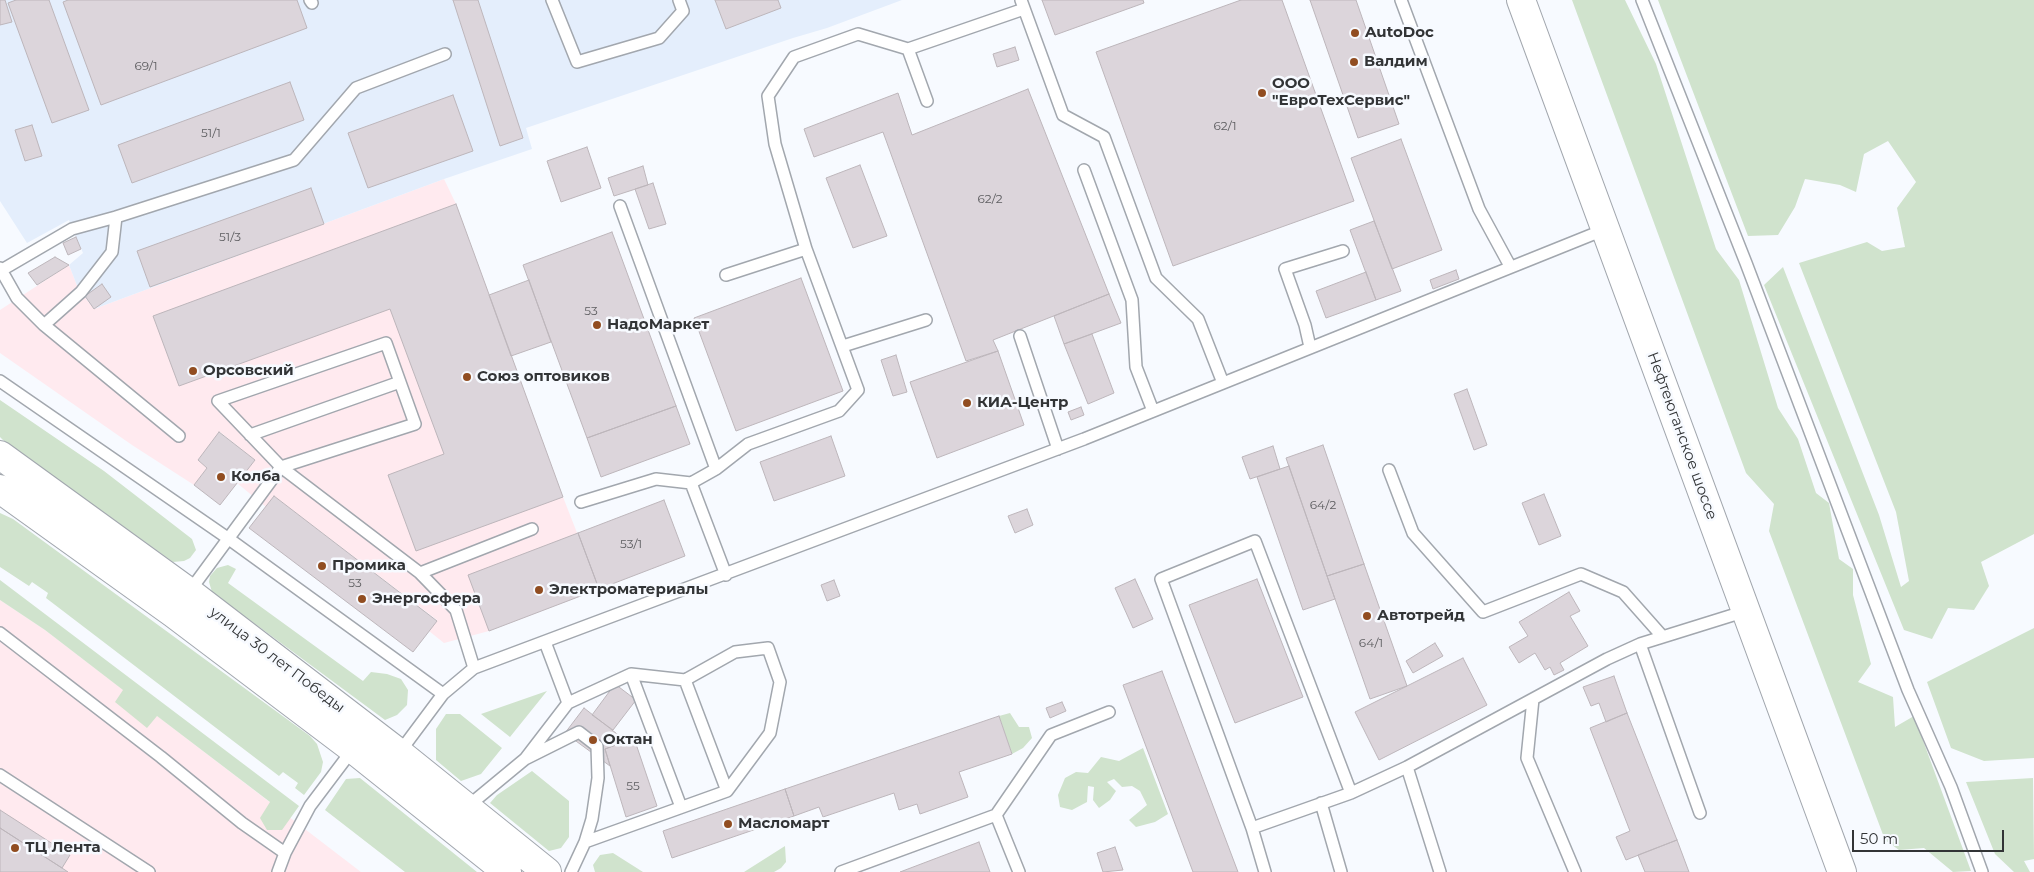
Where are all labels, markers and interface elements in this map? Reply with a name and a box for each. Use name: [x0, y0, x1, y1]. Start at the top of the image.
place label: AutoDoc: [1365, 24, 1434, 42]
marker: AutoDoc: [1349, 27, 1361, 39]
place label: Валдим: [1364, 53, 1428, 71]
marker: Валдим: [1348, 56, 1360, 68]
house number: 69/1: [134, 59, 158, 73]
place label: ООО "ЕвроТехСервис": [1272, 75, 1410, 110]
marker: ООО "ЕвроТехСервис": [1256, 87, 1268, 99]
house number: 62/1: [1214, 119, 1236, 133]
house number: 51/1: [201, 126, 221, 140]
house number: 62/2: [977, 192, 1003, 206]
house number: 51/3: [219, 230, 241, 244]
house number: 53: [584, 304, 598, 318]
place label: НадоМаркет: [607, 316, 709, 334]
marker: НадоМаркет: [591, 319, 603, 331]
street label: Нефтеюганское шоссе: [1643, 350, 1721, 522]
place label: Орсовский: [203, 362, 294, 380]
marker: Орсовский: [187, 365, 199, 377]
place label: Союз оптовиков: [477, 368, 610, 386]
marker: Союз оптовиков: [461, 371, 473, 383]
place label: КИА-Центр: [977, 394, 1068, 412]
marker: КИА-Центр: [961, 397, 973, 409]
place label: Колба: [231, 468, 280, 486]
marker: Колба: [215, 471, 227, 483]
house number: 64/2: [1310, 498, 1336, 512]
house number: 53/1: [620, 537, 642, 551]
place label: Промика: [332, 557, 406, 575]
marker: Промика: [316, 560, 328, 572]
house number: 53: [348, 576, 362, 590]
place label: Электроматериалы: [549, 581, 708, 599]
marker: Электроматериалы: [533, 584, 545, 596]
place label: Энергосфера: [372, 590, 481, 608]
marker: Энергосфера: [356, 593, 368, 605]
street label: улица 30 лет Победы: [206, 603, 348, 717]
place label: Автотрейд: [1377, 607, 1465, 625]
marker: Автотрейд: [1361, 610, 1373, 622]
house number: 64/1: [1359, 636, 1383, 650]
place label: Октан: [603, 731, 653, 749]
marker: Октан: [587, 734, 599, 746]
house number: 55: [626, 779, 640, 793]
place label: Масломарт: [738, 815, 829, 833]
marker: Масломарт: [722, 818, 734, 830]
scale bar: [1854, 820, 2006, 852]
text: 50 m: [1860, 829, 1898, 848]
place label: ТЦ Лента: [25, 839, 101, 857]
marker: ТЦ Лента: [9, 842, 21, 854]

